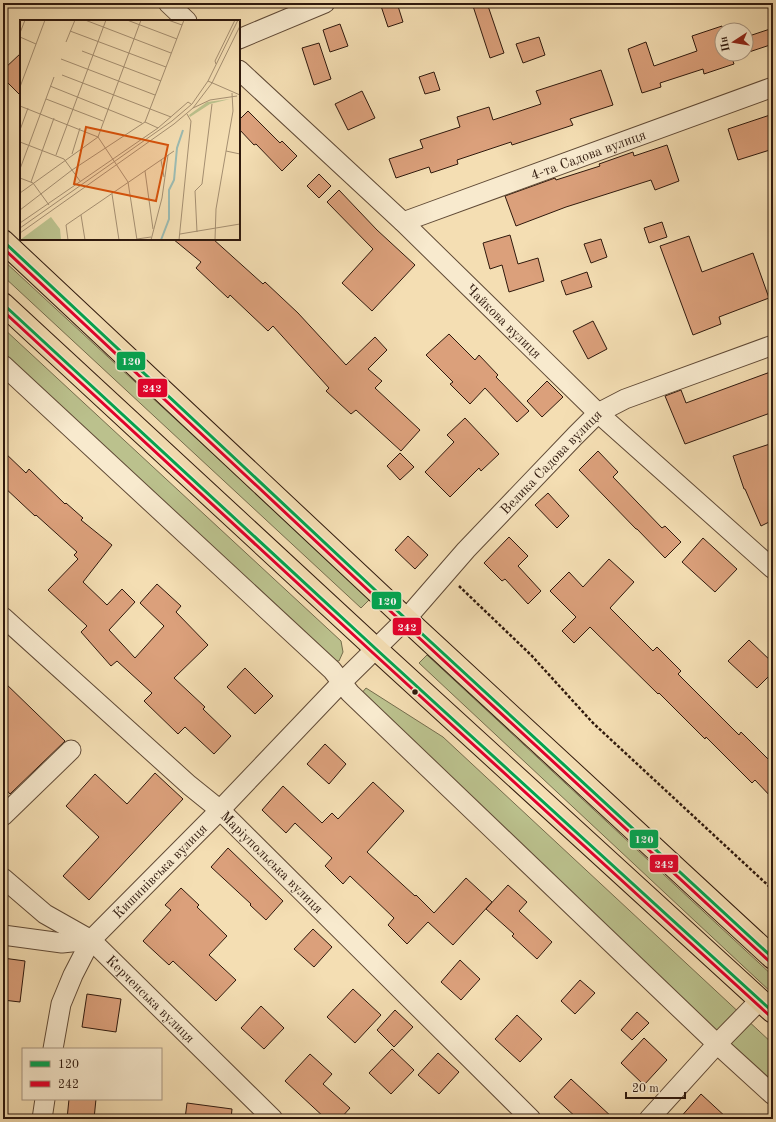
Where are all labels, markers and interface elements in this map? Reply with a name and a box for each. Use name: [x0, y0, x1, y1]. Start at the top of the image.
inset map: [20, 20, 240, 240]
north arrow: [714, 22, 754, 62]
text: Пн: [719, 35, 733, 52]
street label: 4-та Садова вулиця: [529, 128, 648, 183]
street label: Чайкова вулиця: [463, 282, 544, 361]
line badge: 120: [116, 351, 146, 371]
text: 120: [121, 357, 141, 368]
line badge: 242: [137, 378, 168, 398]
text: 242: [142, 384, 162, 395]
street label: Велика Садова вулиця: [498, 408, 605, 517]
line badge: 120: [371, 591, 402, 610]
text: 120: [377, 597, 397, 608]
line badge: 242: [392, 617, 422, 636]
text: 242: [397, 623, 417, 634]
unlabelled marker: [410, 687, 420, 697]
street label: Маріупольська вулиця: [218, 809, 325, 916]
street label: Кишинівська вулиця: [111, 821, 210, 921]
line badge: 120: [629, 829, 659, 849]
text: 120: [634, 835, 654, 846]
line badge: 242: [649, 854, 679, 873]
text: 242: [654, 860, 674, 871]
street label: Керченська вулиця: [103, 953, 197, 1046]
legend: [22, 1048, 162, 1100]
text: 120: [58, 1059, 79, 1071]
scale bar: [626, 1074, 685, 1100]
text: 242: [58, 1079, 79, 1091]
text: 20 m: [632, 1083, 659, 1095]

